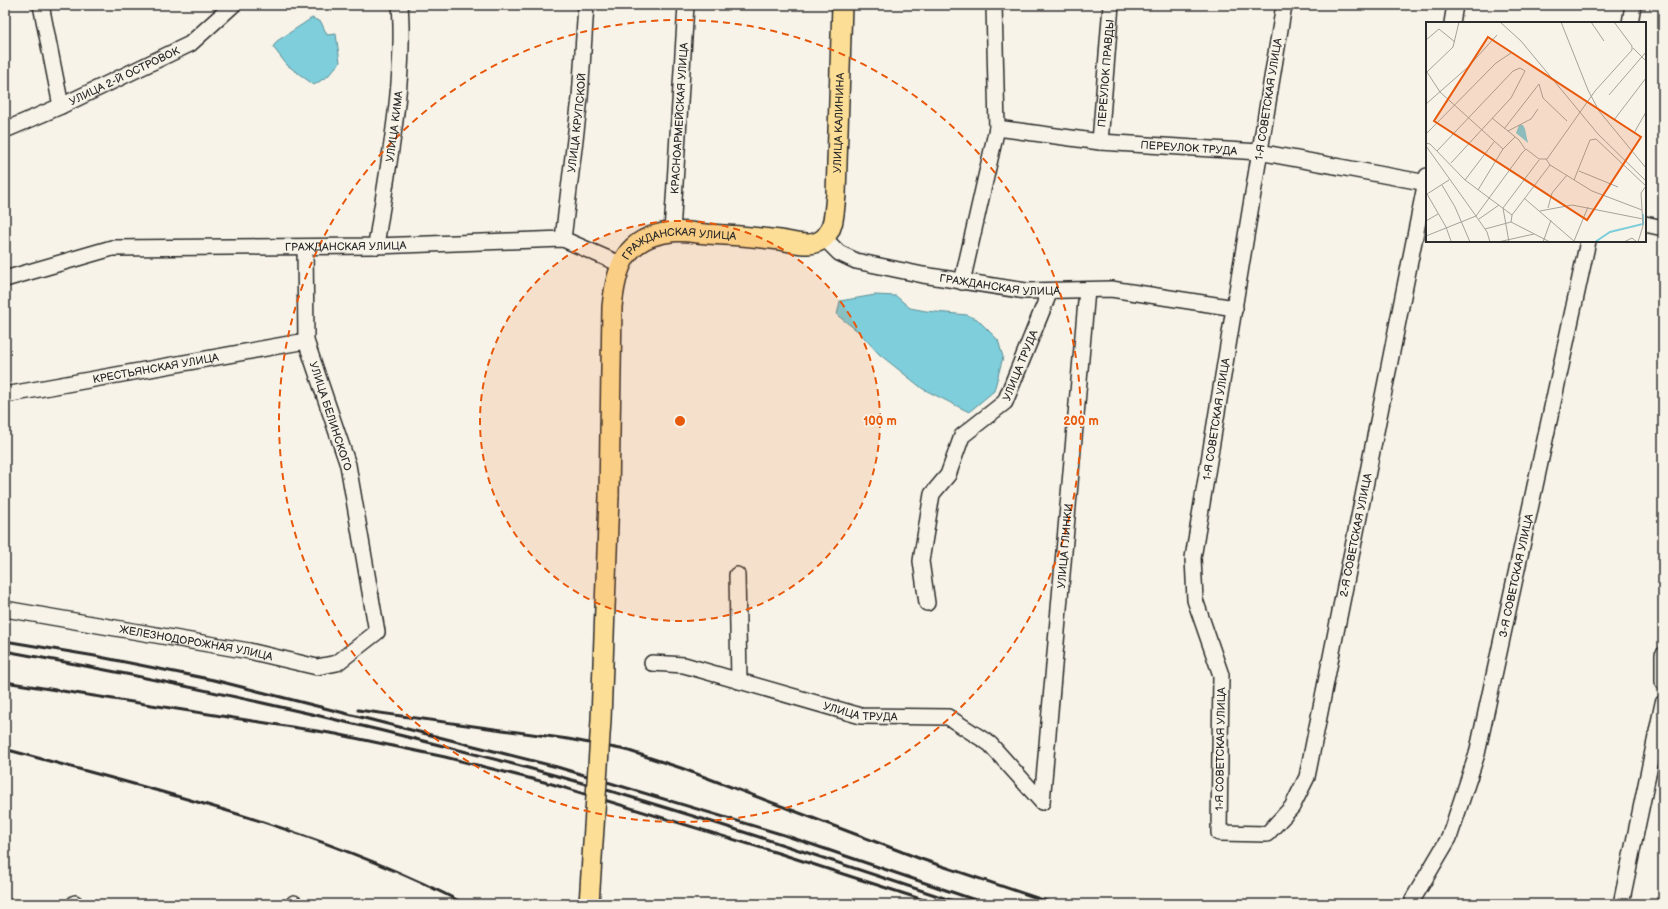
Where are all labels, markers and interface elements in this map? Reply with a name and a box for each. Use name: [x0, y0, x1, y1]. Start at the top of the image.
street label: ПЕРЕУЛОК ПРАВДЫ: [1095, 19, 1117, 128]
inset map: [1426, 22, 1646, 242]
street label: 1-Я СОВЕТСКАЯ УЛИЦА: [1252, 37, 1285, 161]
street label: КРАСНОАРМЕЙСКАЯ УЛИЦА: [668, 42, 691, 194]
street label: УЛИЦА 2-Й ОСТРОВОК: [67, 44, 182, 108]
street label: УЛИЦА КАЛИНИНА: [831, 72, 847, 173]
street label: УЛИЦА КРУПСКОЙ: [565, 73, 589, 173]
street label: УЛИЦА КИМА: [383, 90, 405, 163]
street label: ПЕРЕУЛОК ТРУДА: [1140, 139, 1238, 158]
street label: ГРАЖДАНСКАЯ УЛИЦА: [619, 225, 737, 262]
street label: ГРАЖДАНСКАЯ УЛИЦА: [285, 239, 407, 254]
street label: ГРАЖДАНСКАЯ УЛИЦА: [939, 272, 1060, 298]
street label: УЛИЦА ТРУДА: [1000, 328, 1041, 403]
street label: КРЕСТЬЯНСКАЯ УЛИЦА: [92, 351, 220, 386]
street label: 1-Я СОВЕТСКАЯ УЛИЦА: [1200, 357, 1233, 481]
street label: УЛИЦА БЕЛИНСКОГО: [307, 360, 354, 472]
centre of rings: [673, 414, 687, 428]
text: 100 m: [863, 414, 897, 429]
text: 200 m: [1063, 414, 1099, 429]
street label: 2-Я СОВЕТСКАЯ УЛИЦА: [1337, 472, 1375, 598]
street label: УЛИЦА ГЛИНКИ: [1055, 503, 1075, 589]
street label: 3-Я СОВЕТСКАЯ УЛИЦА: [1496, 512, 1536, 639]
street label: ЖЕЛЕЗНОДОРОЖНАЯ УЛИЦА: [118, 623, 274, 663]
street label: 1-Я СОВЕТСКАЯ УЛИЦА: [1213, 687, 1228, 811]
street label: УЛИЦА ТРУДА: [822, 699, 898, 723]

